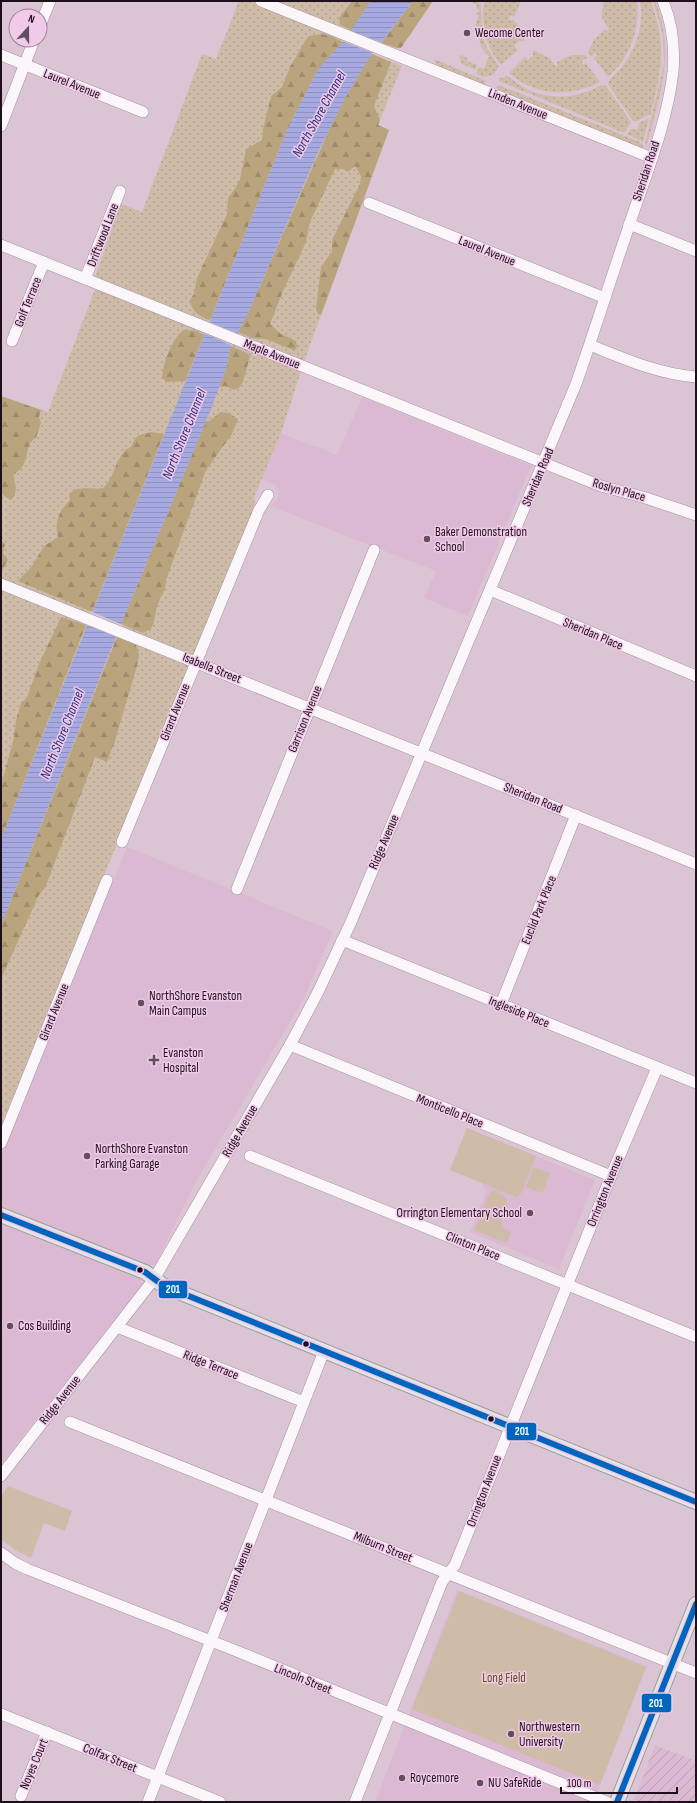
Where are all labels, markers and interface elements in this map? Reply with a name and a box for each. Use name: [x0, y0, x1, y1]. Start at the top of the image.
north arrow: [8, 8, 48, 48]
text: N: [26, 12, 37, 26]
place label: Wecome Center: [475, 25, 545, 41]
marker: Wecome Center: [462, 28, 472, 38]
street label: Laurel Avenue: [41, 65, 103, 103]
water label: North Shore Channel: [288, 68, 350, 160]
street label: Linden Avenue: [486, 85, 550, 123]
street label: Sheridan Road: [629, 139, 663, 203]
street label: Driftwood Lane: [84, 201, 122, 269]
street label: Laurel Avenue: [456, 232, 518, 270]
street label: Golf Terrace: [11, 275, 45, 329]
street label: Maple Avenue: [241, 335, 303, 373]
water label: North Shore Channel: [158, 386, 210, 482]
street label: Sheridan Road: [518, 445, 558, 509]
street label: Roslyn Place: [591, 475, 647, 505]
place label: Baker Demonstration School: [435, 524, 527, 555]
marker: Baker Demonstration School: [422, 534, 432, 544]
street label: Sheridan Place: [560, 614, 626, 654]
street label: Isabella Street: [180, 649, 244, 687]
street label: Girard Avenue: [156, 681, 194, 743]
street label: Garrison Avenue: [284, 683, 326, 755]
water label: North Shore Channel: [36, 686, 88, 782]
street label: Sheridan Road: [501, 779, 565, 817]
street label: Ridge Avenue: [365, 812, 403, 872]
street label: Euclid Park Place: [518, 873, 560, 947]
street label: Girard Avenue: [35, 981, 73, 1043]
place label: NorthShore Evanston Main Campus: [149, 988, 242, 1019]
street label: Ingleside Place: [486, 993, 552, 1031]
marker: NorthShore Evanston Main Campus: [136, 998, 146, 1008]
place label: Evanston Hospital: [163, 1045, 203, 1076]
marker: Evanston Hospital: [148, 1054, 160, 1066]
street label: Monticello Place: [414, 1090, 486, 1132]
street label: Ridge Avenue: [219, 1102, 261, 1160]
place label: NorthShore Evanston Parking Garage: [95, 1141, 188, 1172]
marker: NorthShore Evanston Parking Garage: [82, 1151, 92, 1161]
street label: Orrington Avenue: [583, 1153, 627, 1229]
place label: Orrington Elementary School: [397, 1205, 522, 1221]
marker: Orrington Elementary School: [525, 1208, 535, 1218]
street label: Clinton Place: [443, 1228, 503, 1264]
unlabelled marker: [135, 1265, 145, 1275]
line badge: 201: [158, 1280, 188, 1299]
text: 201: [166, 1283, 181, 1296]
place label: Cos Building: [18, 1318, 71, 1334]
marker: Cos Building: [5, 1321, 15, 1331]
unlabelled marker: [301, 1339, 311, 1349]
street label: Ridge Terrace: [181, 1347, 241, 1383]
street label: Ridge Avenue: [36, 1372, 84, 1428]
unlabelled marker: [486, 1414, 496, 1424]
line badge: 201: [506, 1422, 537, 1441]
text: 201: [515, 1425, 530, 1438]
street label: Orrington Avenue: [463, 1453, 505, 1529]
street label: Milburn Street: [351, 1528, 415, 1566]
street label: Sherman Avenue: [215, 1540, 257, 1614]
street label: Lincoln Street: [272, 1660, 334, 1698]
park label: Long Field: [482, 1670, 526, 1686]
line badge: 201: [641, 1693, 672, 1713]
text: 201: [649, 1697, 664, 1710]
place label: Northwestern University: [519, 1719, 580, 1750]
marker: Northwestern University: [506, 1729, 516, 1739]
street label: Noyes Court: [16, 1736, 52, 1792]
street label: Colfax Street: [81, 1740, 139, 1776]
scale bar: [561, 1769, 677, 1795]
place label: Roycemore: [410, 1770, 459, 1786]
marker: Roycemore: [397, 1773, 407, 1783]
place label: NU SafeRide: [488, 1775, 541, 1791]
text: 100 m: [567, 1776, 592, 1791]
marker: NU SafeRide: [475, 1778, 485, 1788]

